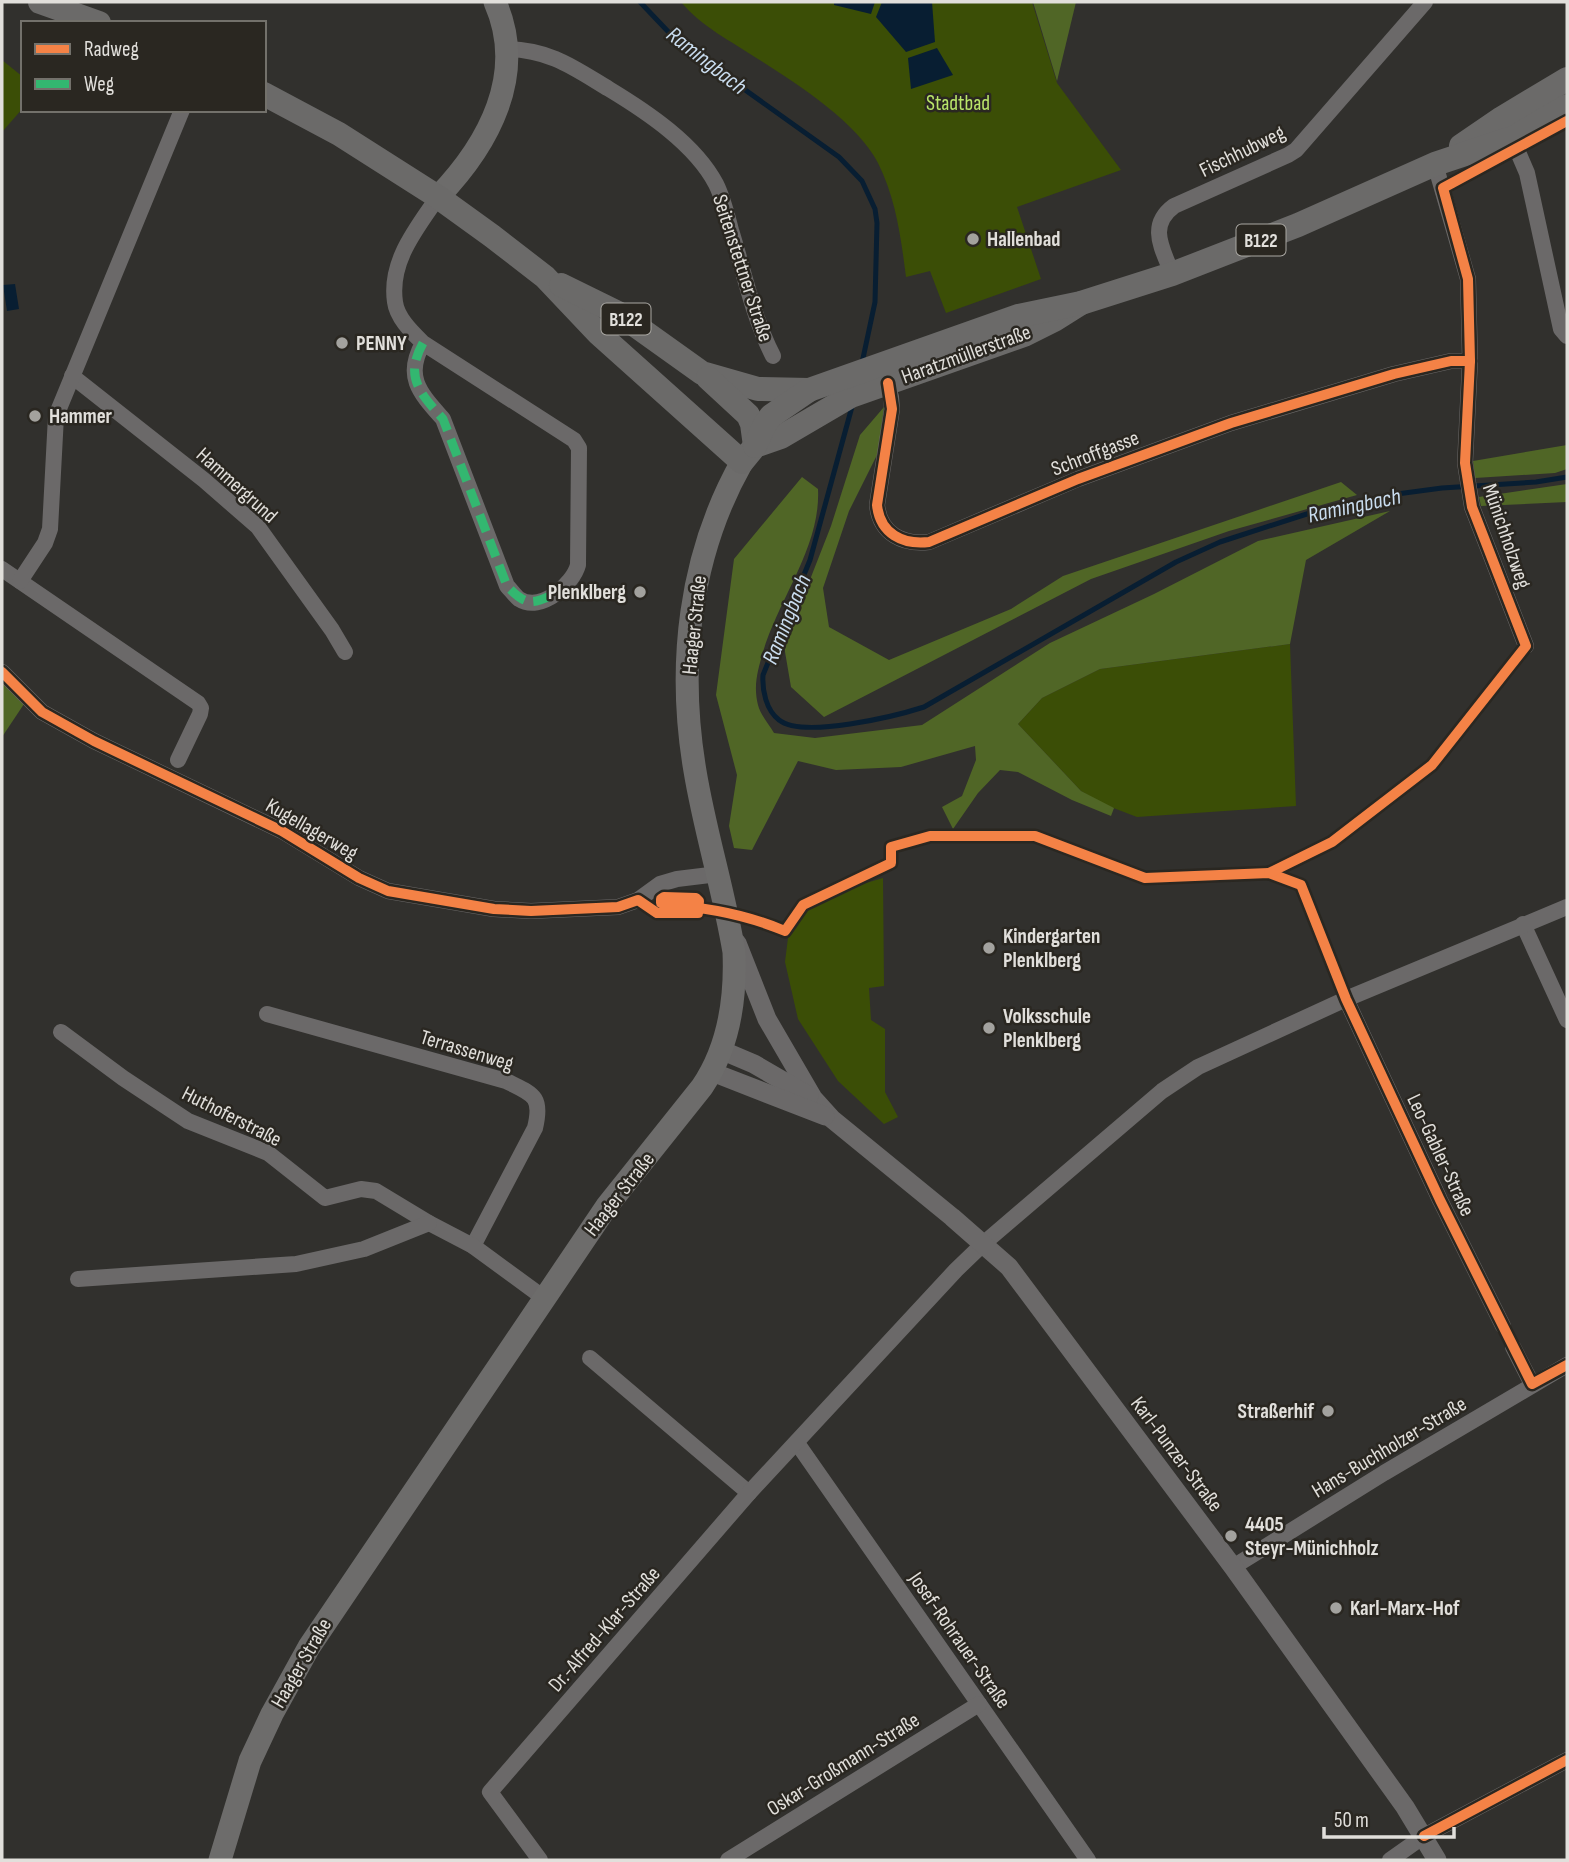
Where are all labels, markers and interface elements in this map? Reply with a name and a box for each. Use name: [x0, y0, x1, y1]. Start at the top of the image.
legend: [21, 21, 266, 112]
water label: Ramingbach: [661, 21, 752, 101]
text: Radweg: [84, 37, 139, 62]
text: Weg: [84, 72, 114, 97]
park label: Stadtbad: [926, 91, 990, 116]
street label: Fischhubweg: [1195, 120, 1289, 183]
street label: Seitenstettner Straße: [707, 191, 778, 345]
road number: B122: [1236, 224, 1286, 256]
place label: Hallenbad: [987, 227, 1060, 252]
marker: Hallenbad: [965, 231, 981, 247]
road number: B122: [602, 304, 650, 334]
street label: Haratzmüllerstraße: [898, 319, 1034, 389]
place label: PENNY: [356, 331, 407, 356]
marker: PENNY: [334, 335, 350, 351]
place label: Hammer: [49, 404, 113, 429]
marker: Hammer: [27, 408, 43, 424]
street label: Schroffgasse: [1048, 425, 1143, 482]
street label: Hammergrund: [191, 442, 282, 528]
street label: Münichholzweg: [1477, 480, 1536, 592]
water label: Ramingbach: [1305, 482, 1404, 529]
water label: Ramingbach: [756, 570, 818, 668]
street label: Haager Straße: [677, 574, 712, 676]
place label: Plenklberg: [548, 580, 626, 605]
marker: Plenklberg: [632, 584, 648, 600]
street label: Kugellagerweg: [261, 793, 362, 866]
place label: Kindergarten Plenklberg: [1003, 924, 1100, 973]
marker: Kindergarten Plenklberg: [981, 940, 997, 956]
place label: Volksschule Plenklberg: [1003, 1004, 1091, 1053]
marker: Volksschule Plenklberg: [981, 1020, 997, 1036]
street label: Terrassenweg: [417, 1024, 517, 1076]
street label: Huthoferstraße: [178, 1081, 286, 1152]
street label: Leo-Gabler-Straße: [1401, 1090, 1480, 1220]
street label: Haager Straße: [579, 1147, 660, 1241]
street label: Hans-Buchholzer-Straße: [1308, 1391, 1471, 1503]
street label: Karl-Punzer-Straße: [1125, 1392, 1228, 1517]
place label: Straßerhif: [1238, 1399, 1314, 1424]
marker: Straßerhif: [1320, 1403, 1336, 1419]
place label: 4405 Steyr-Münichholz: [1245, 1512, 1379, 1561]
marker: 4405 Steyr-Münichholz: [1223, 1528, 1239, 1544]
street label: Dr.-Alfred-Klar-Straße: [543, 1562, 666, 1697]
street label: Josef-Rohrauer-Straße: [903, 1566, 1016, 1713]
place label: Karl-Marx-Hof: [1350, 1596, 1460, 1621]
marker: Karl-Marx-Hof: [1328, 1600, 1344, 1616]
street label: Haager Straße: [266, 1614, 337, 1713]
street label: Oskar-Großmann-Straße: [762, 1707, 924, 1821]
scale bar: [1324, 1796, 1454, 1840]
text: 50 m: [1334, 1808, 1369, 1833]

